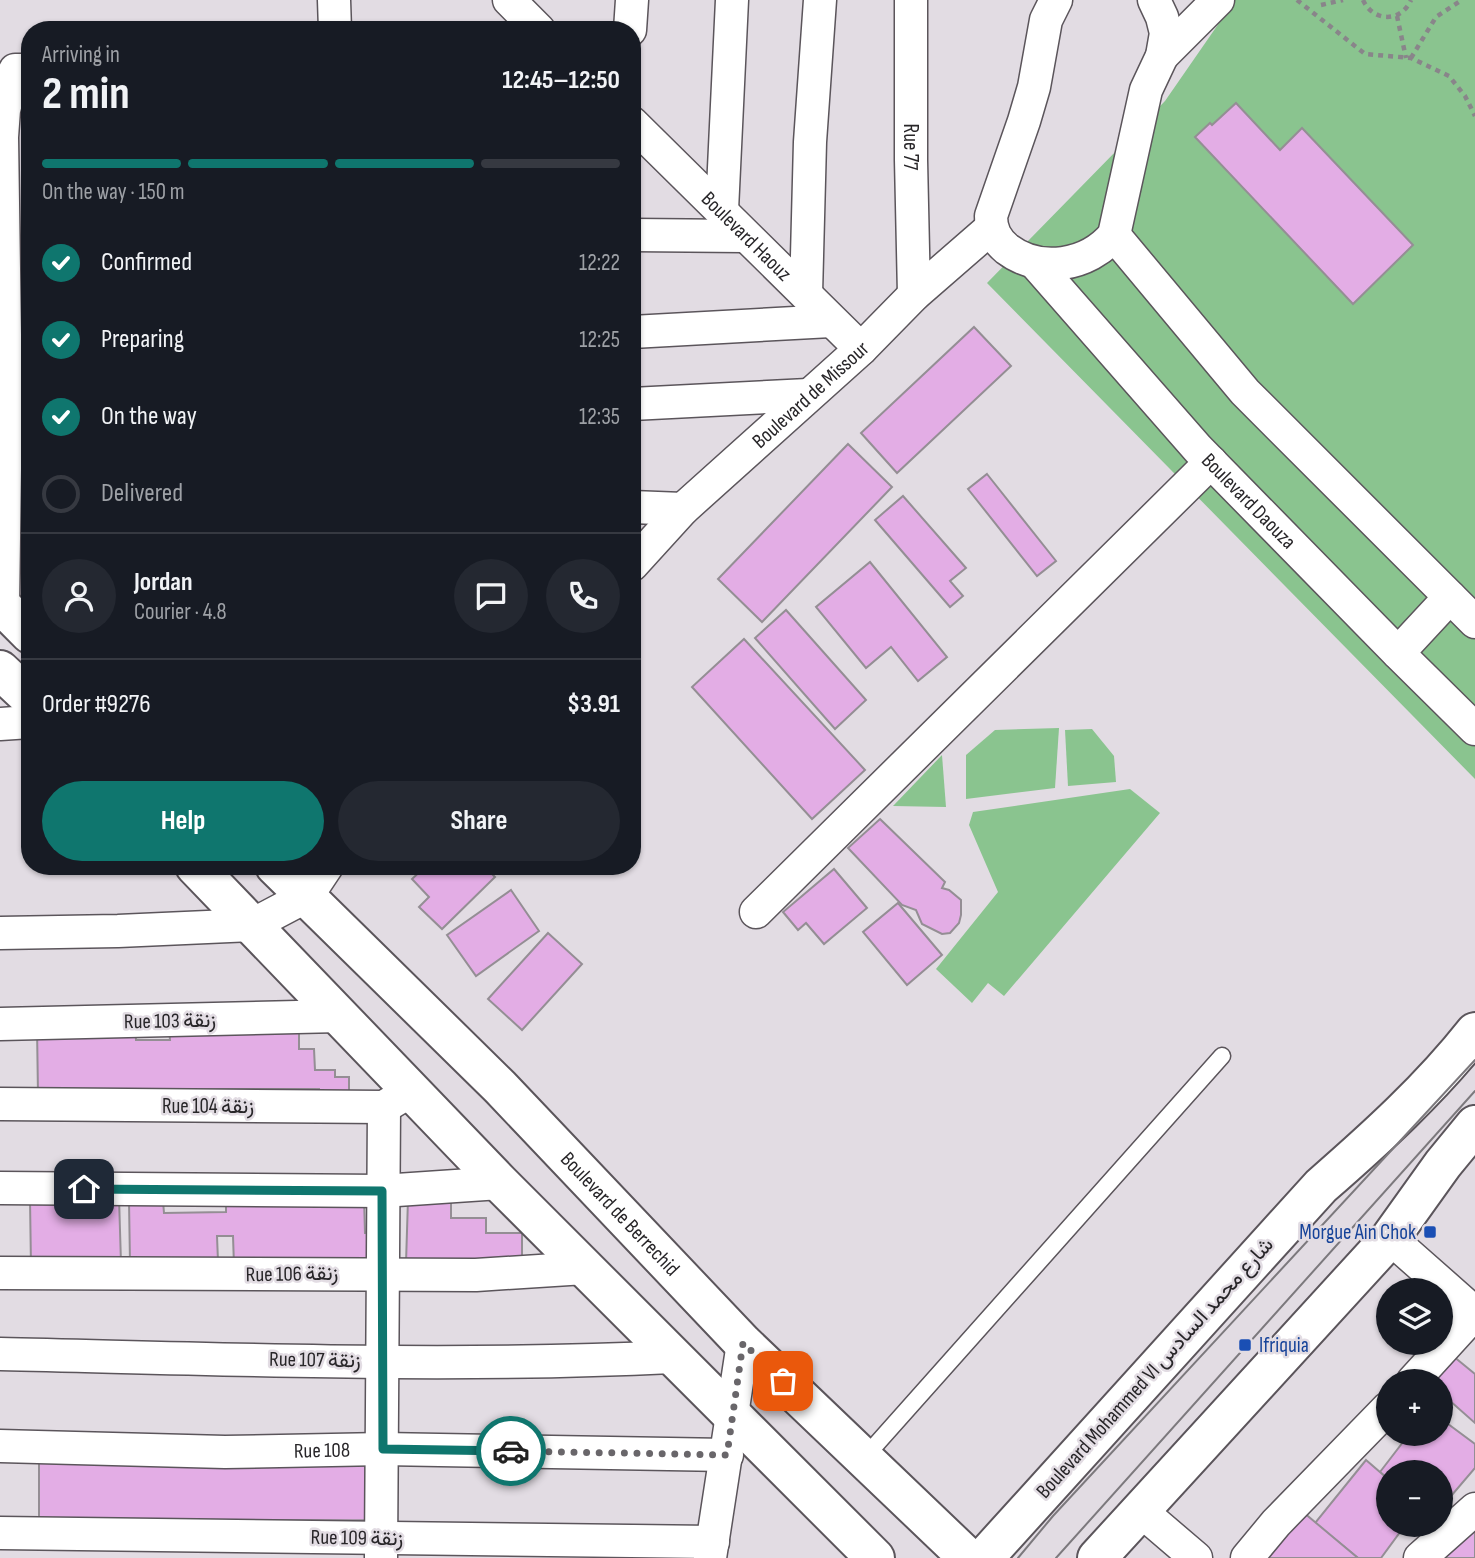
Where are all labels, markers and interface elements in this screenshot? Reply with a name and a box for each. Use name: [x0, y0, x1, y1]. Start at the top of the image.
text: Arriving in: [42, 41, 120, 69]
text: 12:45–12:50: [502, 65, 620, 96]
text: 2 min: [42, 67, 130, 122]
street label: Rue 77: [899, 123, 924, 171]
text: On the way · 150 m: [42, 178, 185, 206]
street label: Boulevard Haouz: [696, 186, 797, 286]
icon: check: [42, 244, 80, 282]
text: Confirmed: [101, 247, 192, 278]
text: 12:22: [579, 249, 620, 277]
icon: check: [42, 321, 80, 359]
text: Preparing: [101, 324, 184, 355]
text: 12:25: [579, 326, 620, 354]
street label: Boulevard de Missour: [747, 336, 874, 453]
icon: check: [42, 398, 80, 436]
text: On the way: [101, 401, 197, 432]
text: 12:35: [579, 403, 620, 431]
street label: Boulevard Daouza: [1196, 448, 1301, 554]
text: Delivered: [101, 478, 183, 509]
button: person: [42, 559, 116, 633]
button: chat: [454, 559, 528, 633]
button: phone: [546, 559, 620, 633]
text: Jordan: [134, 567, 192, 598]
text: Courier · 4.8: [134, 598, 227, 626]
text: Order #9276: [42, 689, 151, 720]
text: $3.91: [567, 689, 620, 720]
button: Help: [42, 781, 324, 861]
button: Share: [338, 781, 620, 861]
street label: Rue 103 زنقة: [124, 1008, 216, 1034]
street label: Rue 104 زنقة: [162, 1094, 254, 1119]
street label: Boulevard de Berrechid: [556, 1147, 685, 1281]
pin: [54, 1159, 114, 1219]
icon: home: [65, 1170, 103, 1208]
place label: Morgue Ain Chok: [1299, 1220, 1416, 1245]
marker: Morgue Ain Chok: [1422, 1224, 1438, 1240]
street label: Boulevard Mohammed VI شارع محمد السادس: [1031, 1232, 1280, 1504]
street label: Rue 106 زنقة: [245, 1261, 339, 1287]
map controls: [1376, 1278, 1453, 1537]
button: layers: [1376, 1278, 1453, 1355]
place label: Ifriquia: [1259, 1333, 1309, 1358]
marker: Ifriquia: [1237, 1337, 1253, 1353]
street label: Rue 107 زنقة: [269, 1347, 361, 1373]
pin: [753, 1351, 813, 1411]
icon: bag: [764, 1362, 802, 1400]
button: +: [1376, 1369, 1453, 1446]
courier: [476, 1416, 546, 1486]
icon: car: [492, 1432, 530, 1470]
street label: Rue 108: [294, 1437, 350, 1463]
button: −: [1376, 1460, 1453, 1537]
street label: Rue 109 زنقة: [310, 1525, 404, 1551]

